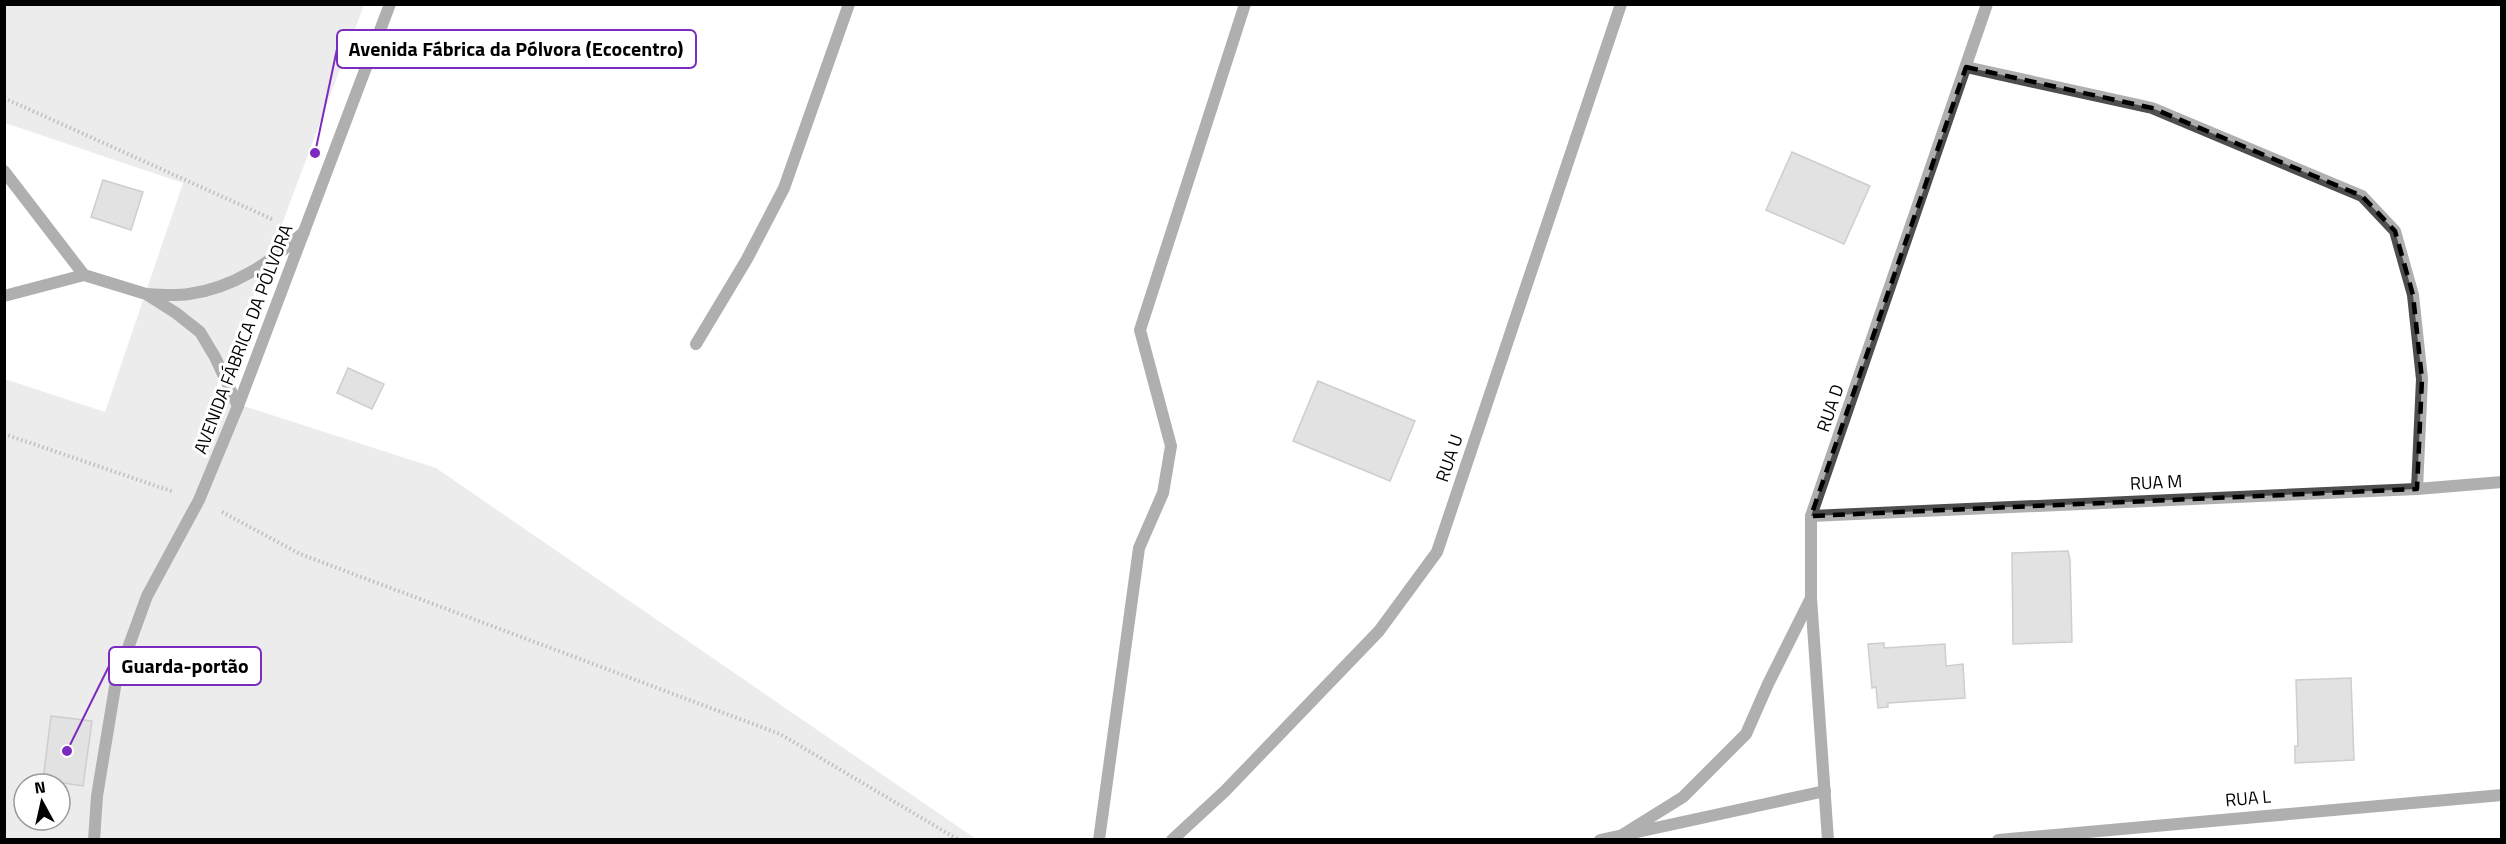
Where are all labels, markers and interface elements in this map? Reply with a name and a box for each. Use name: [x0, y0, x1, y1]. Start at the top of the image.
callout: Avenida Fábrica da Pólvora (Ecocentro): [337, 30, 696, 68]
text: Avenida Fábrica da Pólvora (Ecocentro): [349, 33, 683, 64]
street label: AVENIDA FÁBRICA DA PÓLVORA: [187, 220, 299, 458]
street label: RUA D: [1809, 381, 1851, 435]
street label: RUA U: [1428, 431, 1470, 485]
street label: RUA M: [2129, 467, 2183, 497]
callout: Guarda-portão: [109, 647, 261, 685]
text: Guarda-portão: [121, 650, 249, 681]
north arrow: [12, 772, 72, 832]
text: N: [33, 774, 47, 800]
street label: RUA L: [2224, 783, 2272, 813]

